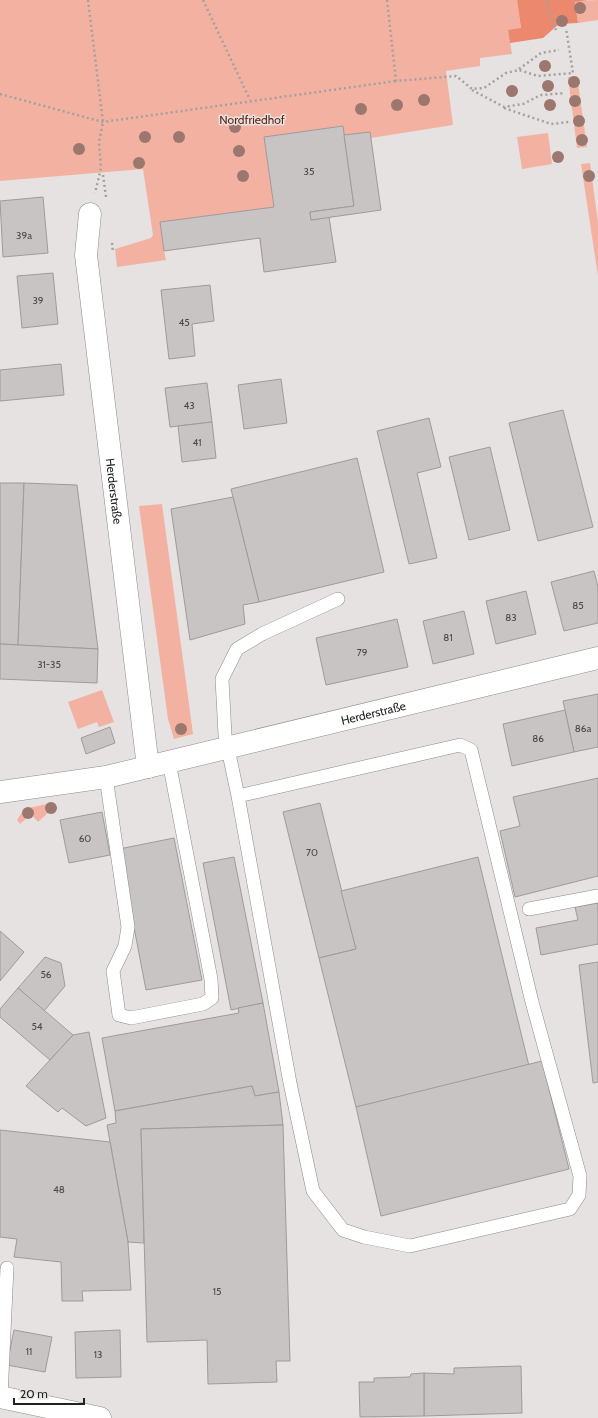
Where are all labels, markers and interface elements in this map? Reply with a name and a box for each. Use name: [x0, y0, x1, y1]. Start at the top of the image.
park label: Nordfriedhof: [219, 112, 285, 127]
house number: 35: [304, 165, 314, 178]
house number: 39a: [16, 229, 32, 242]
house number: 39: [32, 294, 44, 307]
house number: 45: [178, 316, 190, 329]
house number: 43: [183, 399, 195, 412]
house number: 41: [192, 436, 202, 449]
street label: Herderstraße: [103, 457, 126, 525]
house number: 85: [572, 599, 584, 612]
house number: 83: [505, 611, 517, 624]
house number: 81: [443, 631, 453, 644]
house number: 79: [357, 646, 368, 659]
house number: 31-35: [37, 658, 61, 671]
street label: Herderstraße: [339, 697, 407, 727]
house number: 86a: [575, 722, 591, 735]
house number: 86: [532, 732, 544, 745]
house number: 60: [79, 832, 91, 845]
house number: 70: [306, 846, 318, 859]
house number: 56: [40, 968, 52, 981]
house number: 54: [31, 1020, 43, 1033]
house number: 48: [53, 1183, 65, 1196]
house number: 15: [213, 1285, 221, 1298]
house number: 11: [26, 1345, 32, 1358]
house number: 13: [94, 1348, 102, 1361]
scale bar: [14, 1380, 84, 1406]
text: 20 m: [20, 1386, 48, 1401]

